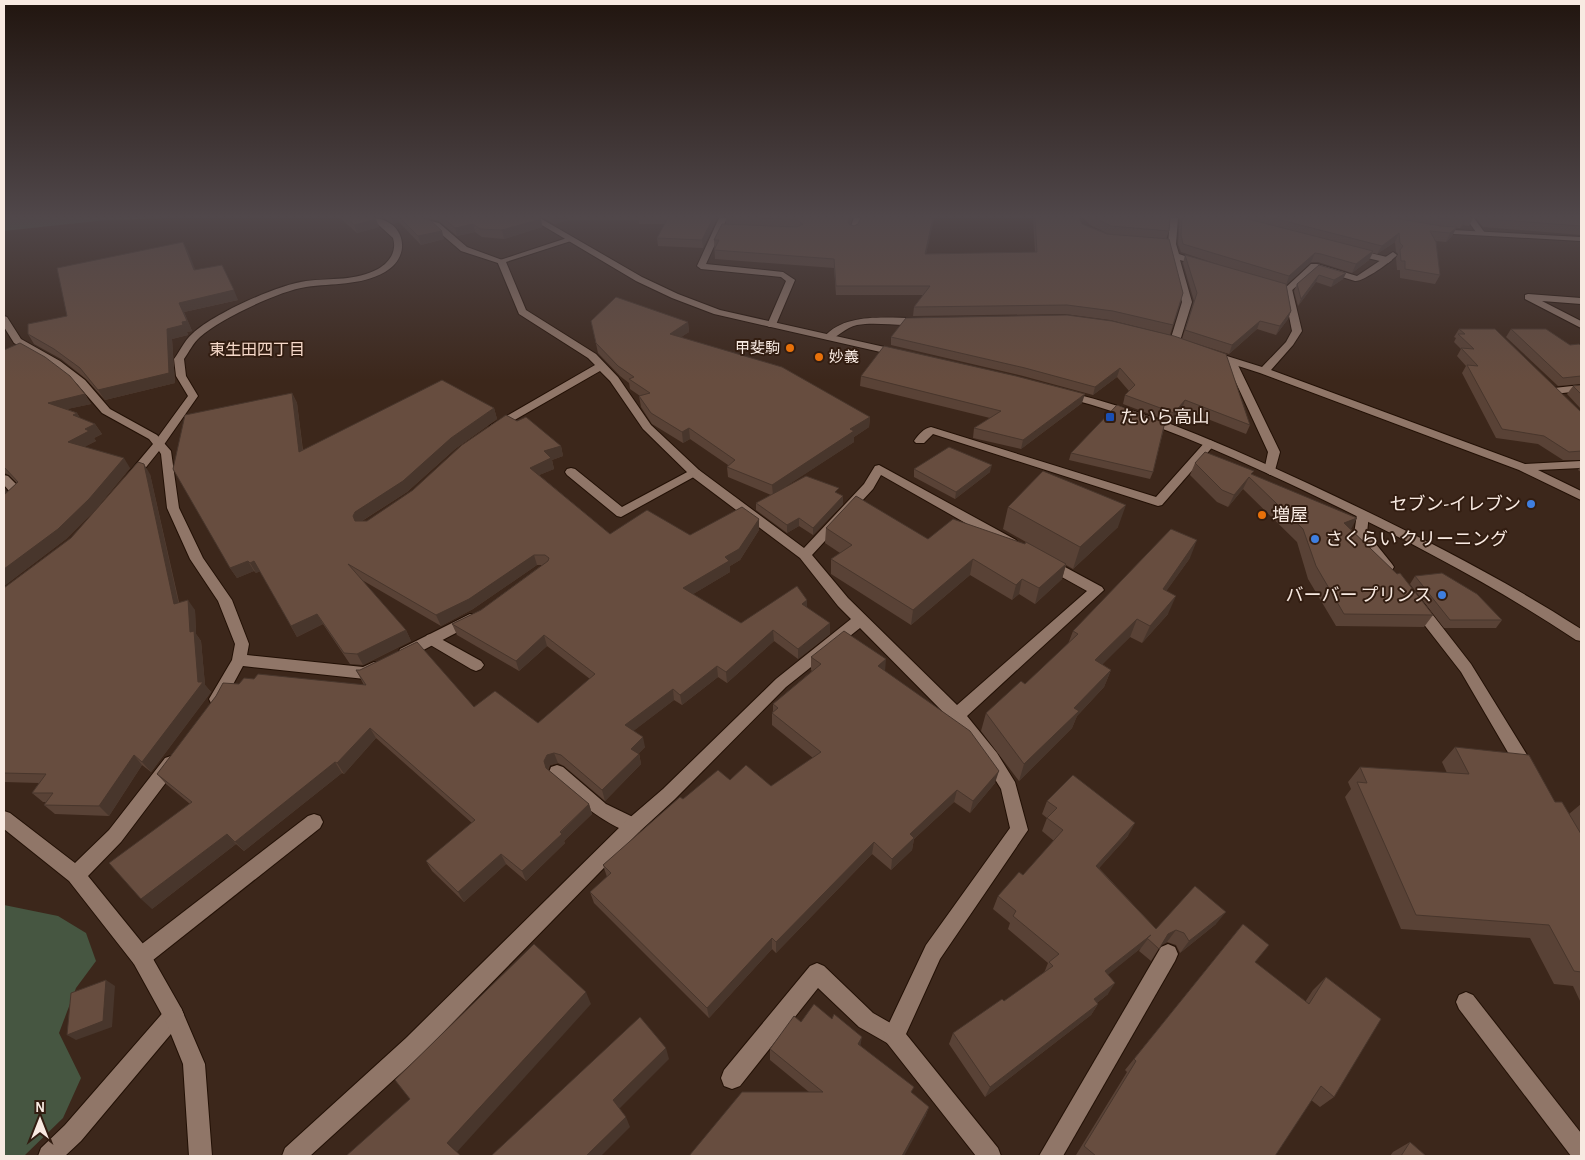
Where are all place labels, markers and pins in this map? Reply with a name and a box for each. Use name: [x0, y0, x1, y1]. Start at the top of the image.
place label: 甲斐駒: [735, 340, 780, 356]
marker: 甲斐駒: [784, 342, 796, 354]
place label: 妙義: [829, 349, 859, 365]
marker: 妙義: [813, 351, 825, 363]
place label: たいら高山: [1120, 408, 1210, 427]
marker: たいら高山: [1104, 411, 1116, 423]
place label: セブン-イレブン: [1389, 494, 1521, 514]
marker: セブン-イレブン: [1525, 498, 1537, 510]
place label: 増屋: [1272, 505, 1308, 525]
marker: 増屋: [1256, 509, 1268, 521]
place label: さくらい クリーニング: [1325, 529, 1508, 549]
marker: さくらい クリーニング: [1309, 533, 1321, 545]
place label: バーバー プリンス: [1286, 586, 1432, 605]
marker: バーバー プリンス: [1436, 589, 1448, 601]

